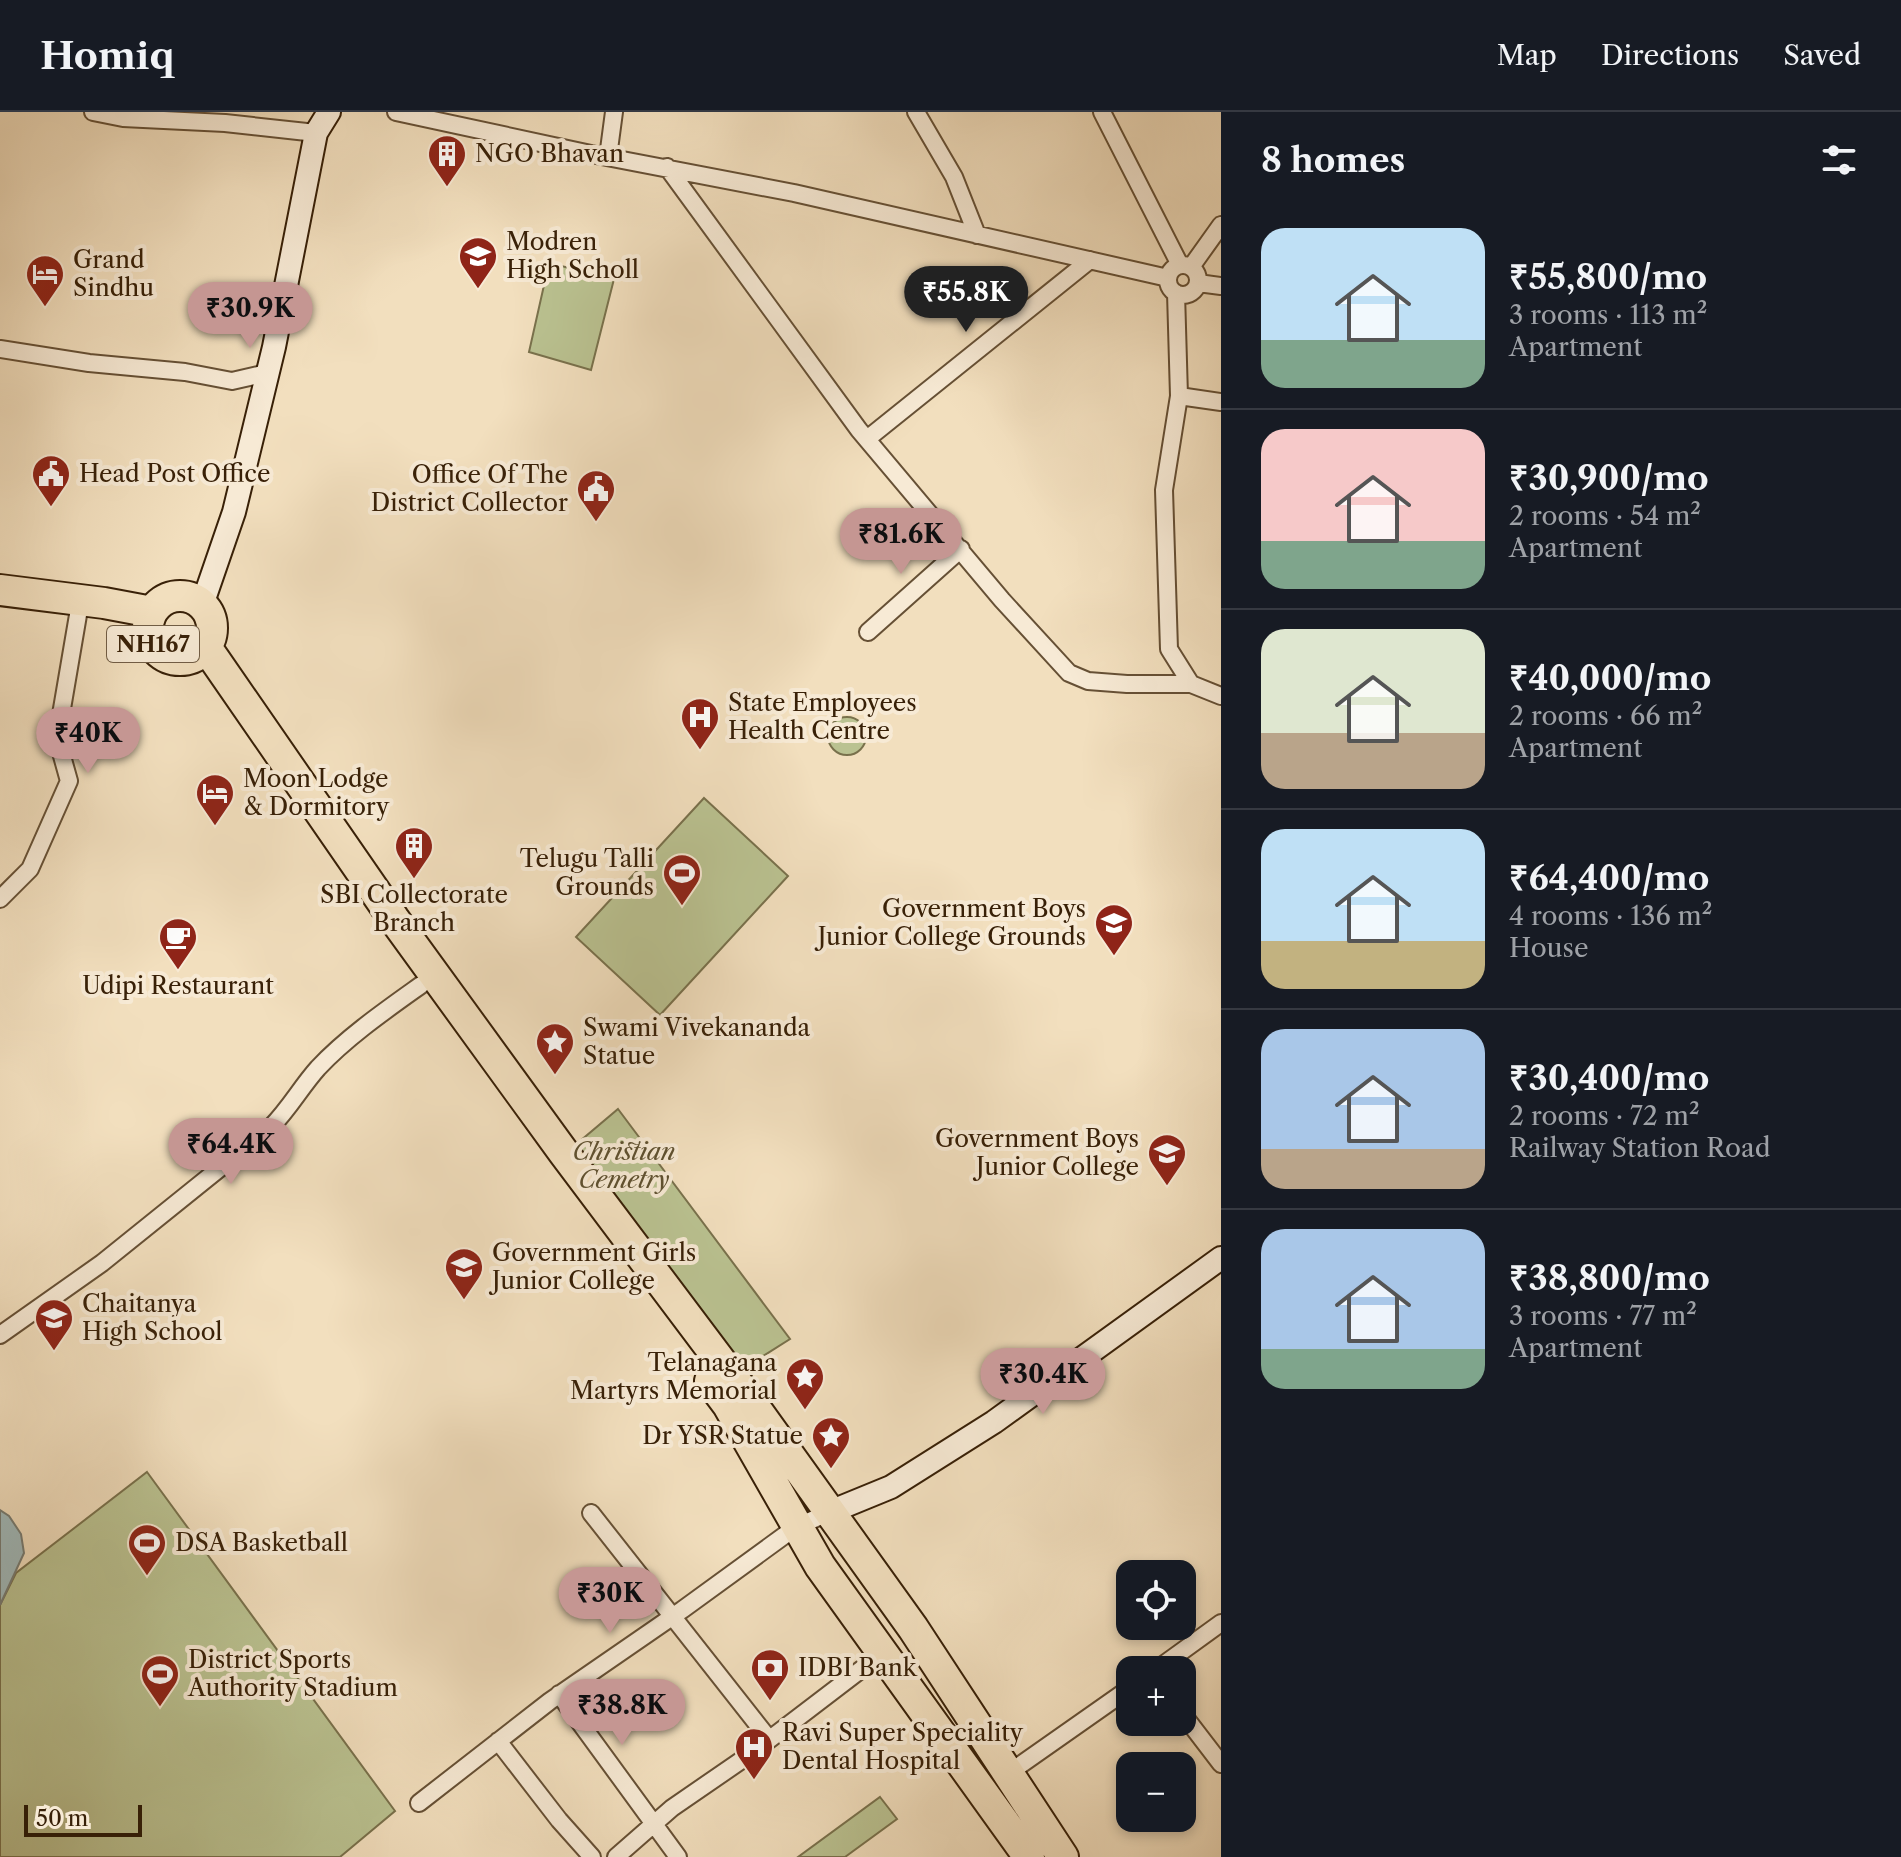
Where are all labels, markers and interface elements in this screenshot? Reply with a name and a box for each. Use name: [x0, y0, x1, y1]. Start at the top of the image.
text: Homiq: [40, 32, 174, 79]
text: Map: [1497, 38, 1557, 72]
text: Directions: [1601, 38, 1739, 72]
text: Saved: [1783, 38, 1861, 72]
building icon: NGO Bhavan: [426, 133, 468, 188]
icon: filters: [1817, 138, 1861, 182]
place label: NGO Bhavan: [475, 139, 624, 168]
text: 8 homes: [1261, 139, 1405, 181]
place label: Modren High Scholl: [506, 227, 639, 284]
school or university icon: Modren High Scholl: [457, 235, 499, 290]
place label: Grand Sindhu: [73, 245, 154, 302]
hotel icon: Grand Sindhu: [24, 253, 66, 308]
text: ₹55,800/mo: [1509, 256, 1707, 298]
icon: home: [1325, 260, 1421, 356]
pin: ₹55.8K: [901, 266, 1031, 334]
text: ₹55.8K: [922, 276, 1010, 308]
pin: ₹30.9K: [185, 282, 315, 350]
text: ₹30.9K: [206, 292, 294, 324]
text: 3 rooms · 113 m²: [1509, 299, 1707, 331]
text: Apartment: [1509, 331, 1642, 363]
public building icon: Head Post Office: [30, 453, 72, 508]
text: ₹30,900/mo: [1509, 457, 1709, 499]
place label: Head Post Office: [79, 459, 270, 488]
place label: Office Of The District Collector: [371, 460, 568, 517]
icon: home: [1325, 461, 1421, 557]
public building icon: Office Of The District Collector: [575, 468, 617, 523]
text: 2 rooms · 54 m²: [1509, 500, 1701, 532]
pin: ₹81.6K: [836, 508, 966, 576]
text: ₹81.6K: [858, 518, 944, 550]
text: Apartment: [1509, 532, 1642, 564]
road number: NH167: [107, 626, 199, 662]
text: ₹40,000/mo: [1509, 657, 1711, 699]
icon: home: [1325, 661, 1421, 757]
place label: State Employees Health Centre: [728, 688, 917, 745]
hospital icon: State Employees Health Centre: [679, 696, 721, 751]
text: 2 rooms · 66 m²: [1509, 700, 1702, 732]
pin: ₹40K: [41, 707, 135, 775]
text: ₹40K: [54, 717, 122, 749]
text: Apartment: [1509, 732, 1642, 764]
place label: Moon Lodge & Dormitory: [243, 764, 390, 821]
hotel icon: Moon Lodge & Dormitory: [194, 772, 236, 827]
building icon: SBI Collectorate Branch: [393, 825, 435, 880]
place label: Telugu Talli Grounds: [520, 844, 654, 901]
sports icon: Telugu Talli Grounds: [661, 852, 703, 907]
text: ₹64,400/mo: [1509, 857, 1709, 899]
icon: home: [1325, 861, 1421, 957]
place label: SBI Collectorate Branch: [320, 880, 508, 937]
place label: Government Boys Junior College Grounds: [814, 894, 1086, 951]
text: 4 rooms · 136 m²: [1509, 900, 1712, 932]
school or university icon: Government Boys Junior College Grounds: [1093, 902, 1135, 957]
cafe icon: Udipi Restaurant: [157, 916, 199, 971]
text: House: [1509, 932, 1589, 964]
place label: Udipi Restaurant: [82, 971, 274, 1000]
place label: Swami Vivekananda Statue: [583, 1013, 811, 1070]
place icon: Swami Vivekananda Statue: [534, 1021, 576, 1076]
text: ₹30,400/mo: [1509, 1057, 1709, 1099]
icon: home: [1325, 1061, 1421, 1157]
text: 2 rooms · 72 m²: [1509, 1100, 1700, 1132]
pin: ₹64.4K: [166, 1118, 296, 1186]
place label: Government Boys Junior College: [935, 1124, 1139, 1181]
text: ₹64.4K: [186, 1128, 276, 1160]
school or university icon: Government Boys Junior College: [1146, 1132, 1188, 1187]
text: Railway Station Road: [1509, 1132, 1771, 1164]
park label: Christian Cemetry: [572, 1137, 676, 1194]
place label: Government Girls Junior College: [488, 1238, 696, 1295]
school or university icon: Government Girls Junior College: [443, 1246, 485, 1301]
text: ₹38,800/mo: [1509, 1257, 1710, 1299]
icon: home: [1325, 1261, 1421, 1357]
place label: Chaitanya High School: [82, 1289, 223, 1346]
school or university icon: Chaitanya High School: [33, 1297, 75, 1352]
text: 3 rooms · 77 m²: [1509, 1300, 1697, 1332]
text: Apartment: [1509, 1332, 1642, 1364]
place label: Telanagana Martyrs Memorial: [570, 1348, 777, 1405]
pin: ₹30.4K: [978, 1348, 1108, 1416]
place icon: Telanagana Martyrs Memorial: [784, 1356, 826, 1411]
text: ₹30.4K: [998, 1358, 1088, 1390]
place icon: Dr YSR Statue: [810, 1415, 852, 1470]
place label: Dr YSR Statue: [642, 1421, 803, 1450]
sports icon: DSA Basketball: [126, 1522, 168, 1577]
place label: DSA Basketball: [175, 1528, 348, 1557]
map controls: [1116, 1560, 1196, 1832]
button: locate: [1116, 1560, 1196, 1640]
pin: ₹30K: [563, 1567, 657, 1635]
text: ₹30K: [577, 1577, 643, 1609]
place label: District Sports Authority Stadium: [187, 1645, 398, 1702]
bank icon: IDBI Bank: [749, 1647, 791, 1702]
sports icon: District Sports Authority Stadium: [139, 1653, 181, 1708]
place label: IDBI Bank: [798, 1653, 918, 1682]
button: +: [1116, 1656, 1196, 1736]
pin: ₹38.8K: [557, 1679, 687, 1747]
text: ₹38.8K: [577, 1689, 667, 1721]
place label: Ravi Super Speciality Dental Hospital: [782, 1718, 1024, 1775]
hospital icon: Ravi Super Speciality Dental Hospital: [733, 1726, 775, 1781]
button: −: [1116, 1752, 1196, 1832]
scale bar: [24, 1801, 142, 1837]
text: 50 m: [36, 1805, 88, 1832]

